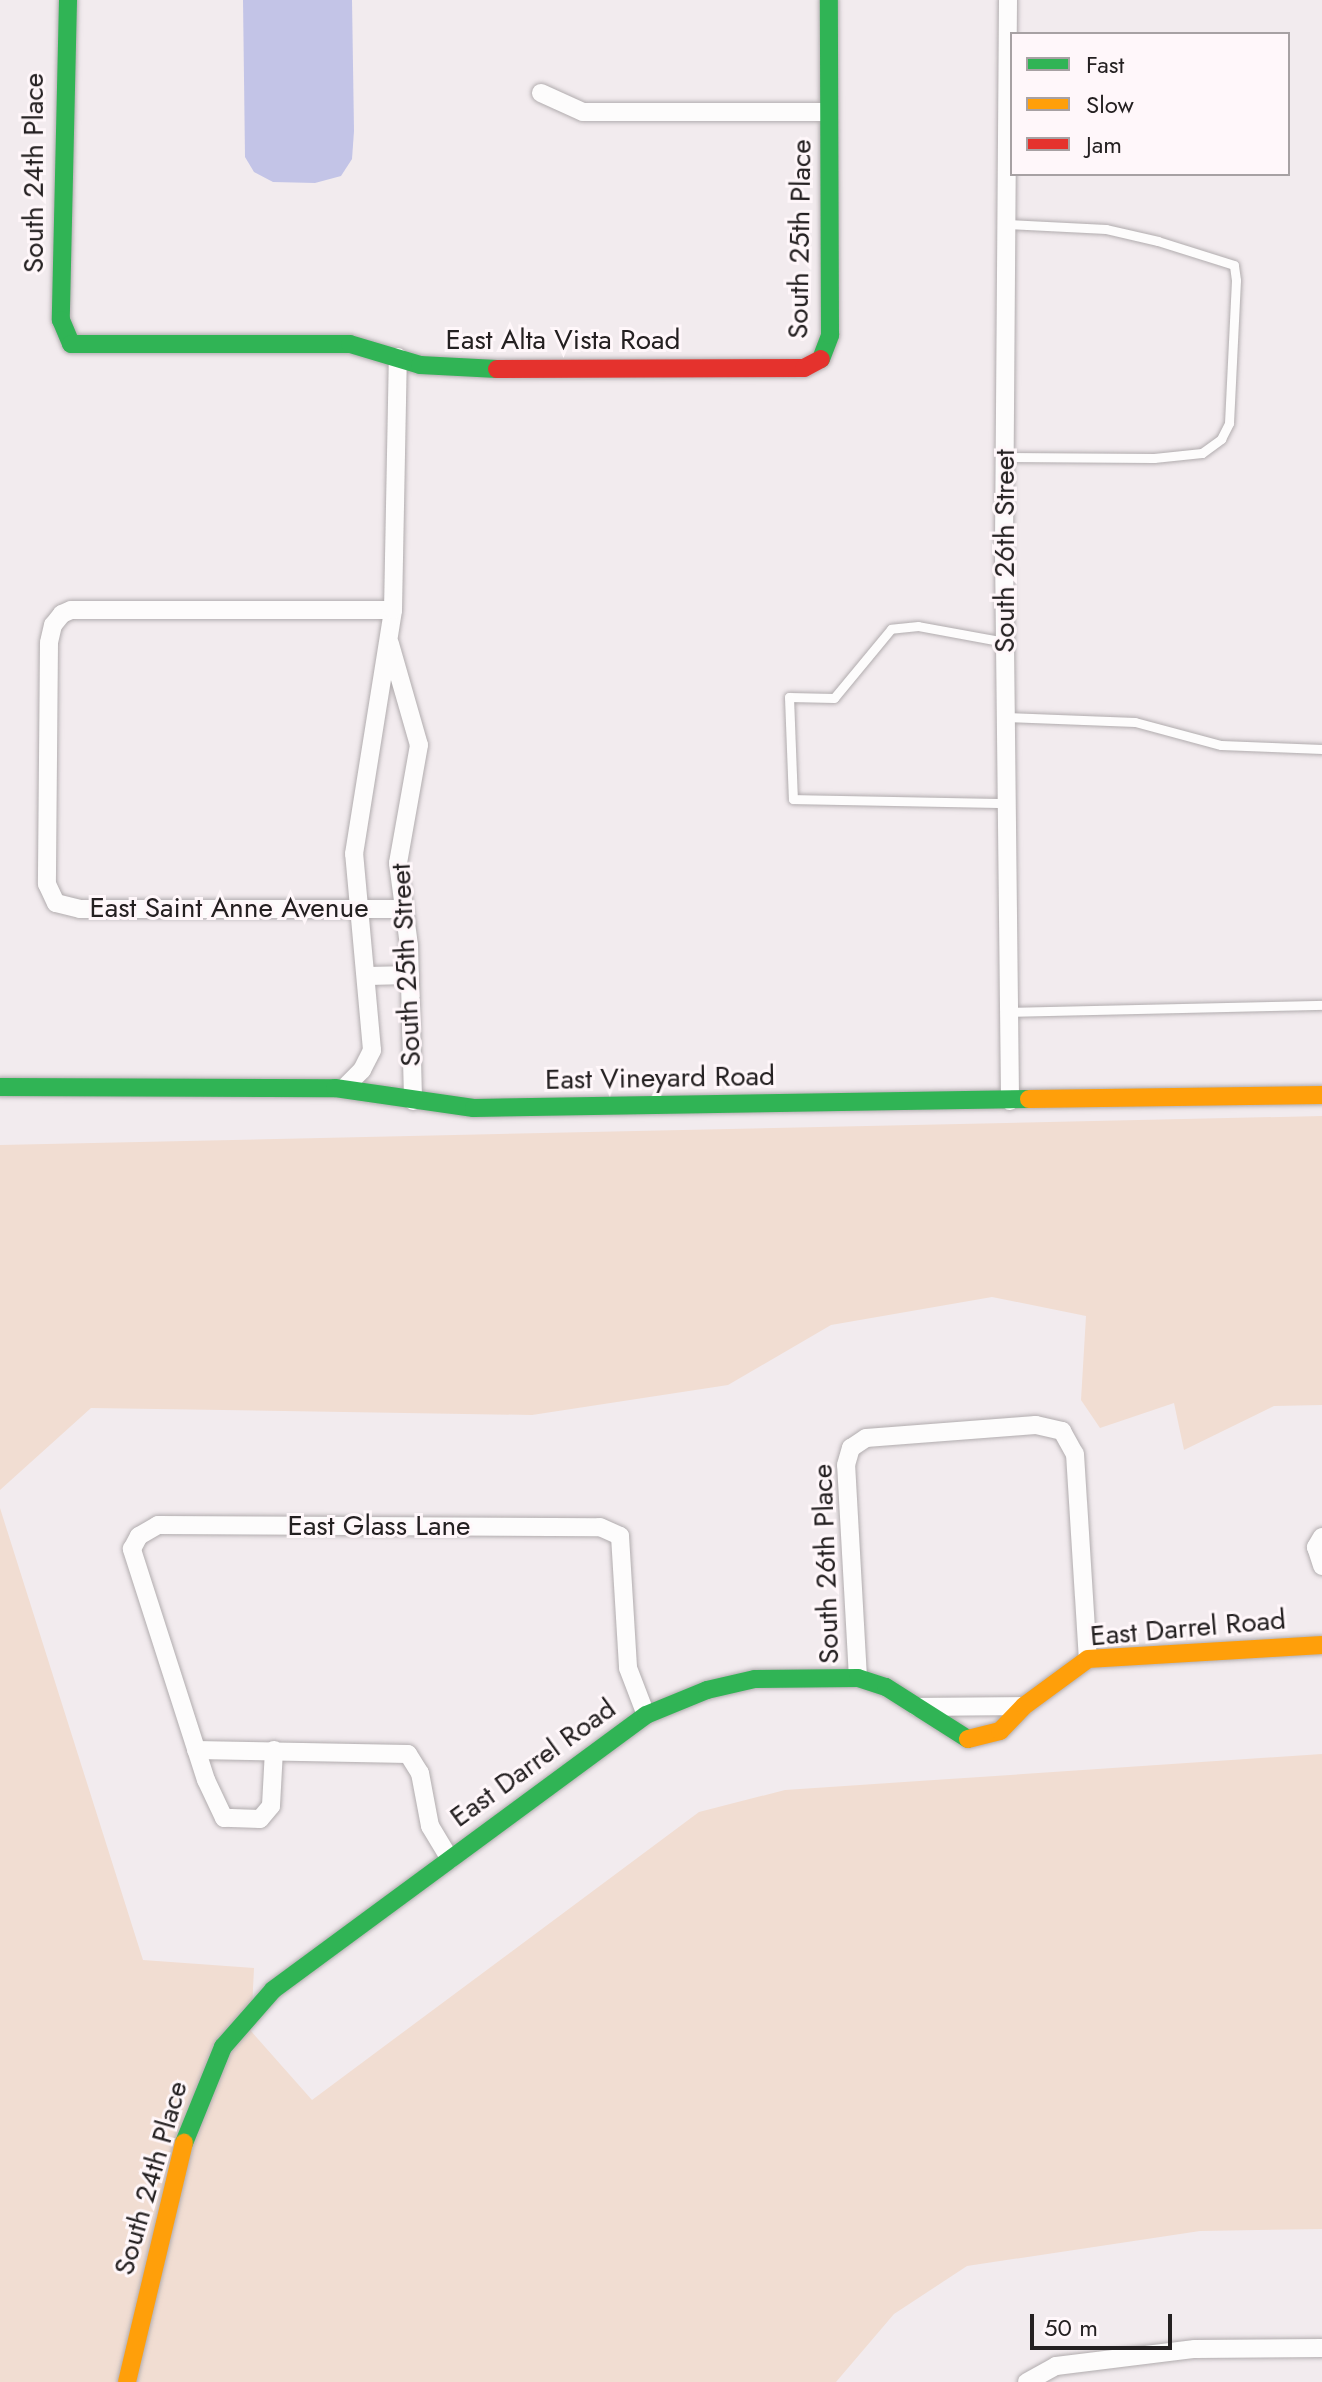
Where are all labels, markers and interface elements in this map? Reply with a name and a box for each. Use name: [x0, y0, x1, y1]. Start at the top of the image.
legend: [1010, 32, 1290, 176]
text: Fast: [1086, 47, 1124, 82]
street label: South 24th Place: [17, 73, 51, 273]
text: Slow: [1086, 87, 1134, 122]
text: Jam: [1086, 127, 1122, 162]
street label: South 25th Place: [781, 139, 819, 339]
street label: East Alta Vista Road: [446, 323, 680, 357]
street label: South 26th Street: [988, 449, 1022, 653]
street label: South 25th Street: [384, 863, 428, 1067]
street label: East Saint Anne Avenue: [89, 891, 369, 925]
street label: East Vineyard Road: [545, 1059, 775, 1097]
street label: South 26th Place: [806, 1463, 846, 1665]
street label: East Glass Lane: [287, 1509, 471, 1543]
street label: East Darrel Road: [1089, 1603, 1287, 1653]
street label: East Darrel Road: [444, 1692, 622, 1834]
street label: South 24th Place: [107, 2077, 195, 2279]
scale bar: [1034, 2298, 1176, 2348]
text: 50 m: [1044, 2310, 1098, 2345]

